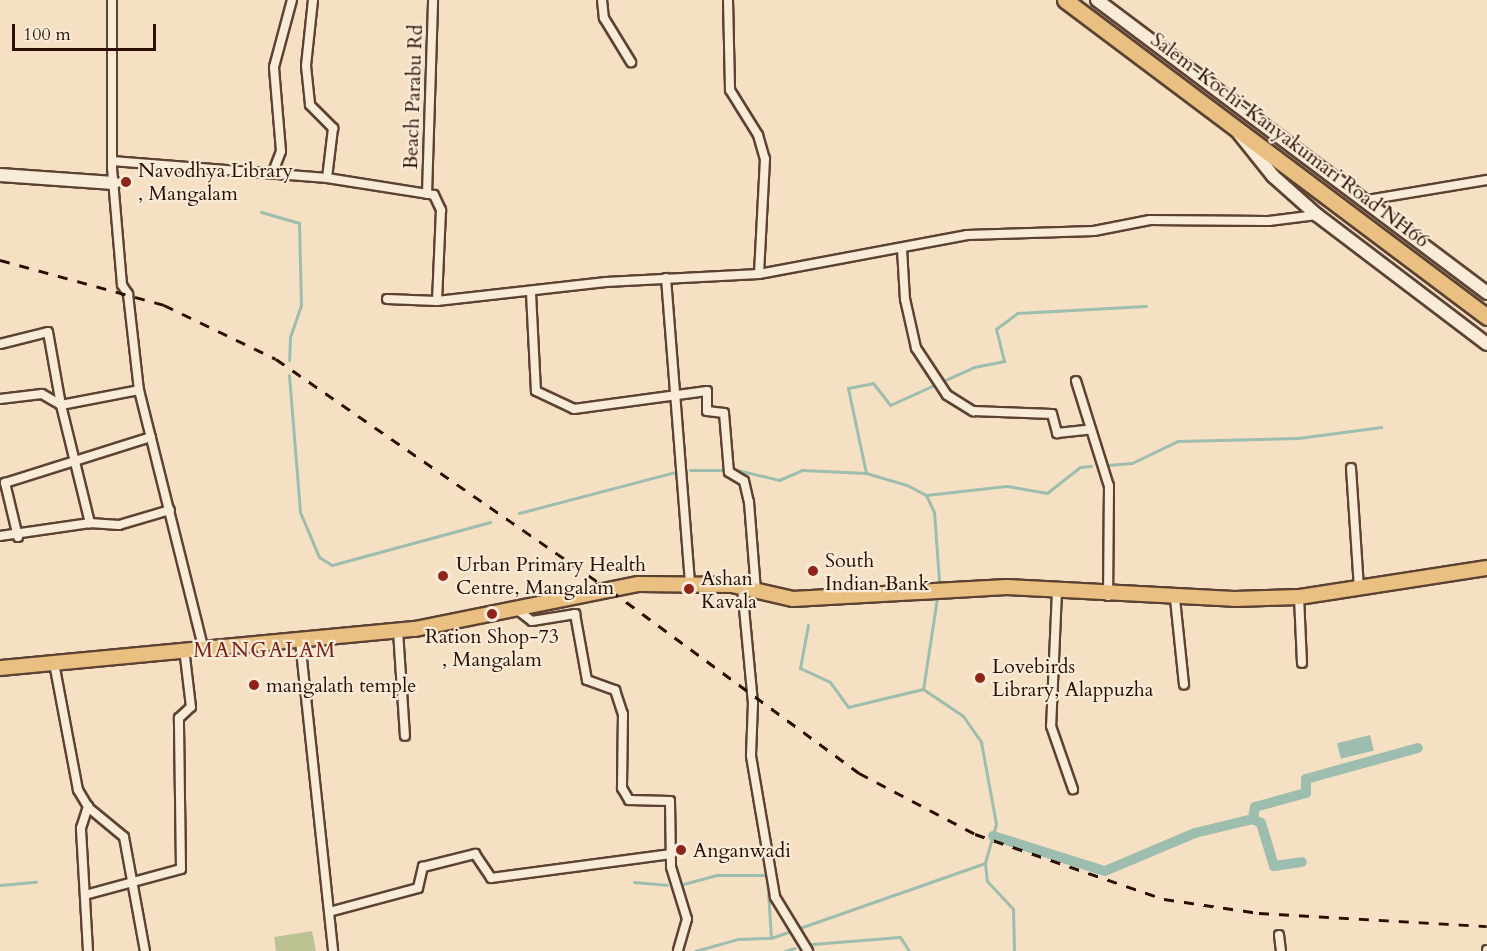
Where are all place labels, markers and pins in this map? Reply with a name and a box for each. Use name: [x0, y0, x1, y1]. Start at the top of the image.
place label: Navodhya Library , Mangalam: [138, 158, 293, 205]
marker: Navodhya Library , Mangalam: [119, 175, 133, 189]
place label: South Indian Bank: [825, 548, 929, 595]
place label: Urban Primary Health Centre, Mangalam: [456, 552, 646, 599]
marker: South Indian Bank: [806, 564, 820, 578]
place label: Ashan Kavala: [701, 566, 757, 613]
marker: Urban Primary Health Centre, Mangalam: [434, 567, 452, 585]
marker: Ashan Kavala: [682, 582, 696, 596]
marker: Ration Shop-73 , Mangalam: [485, 607, 499, 621]
place label: Ration Shop-73 , Mangalam: [425, 624, 559, 671]
place label: Lovebirds Library, Alappuzha: [992, 654, 1153, 701]
marker: Lovebirds Library, Alappuzha: [973, 671, 987, 685]
place label: mangalath temple: [266, 673, 416, 697]
marker: mangalath temple: [247, 678, 261, 692]
place label: Anganwadi: [693, 838, 791, 862]
marker: Anganwadi: [674, 843, 688, 857]

